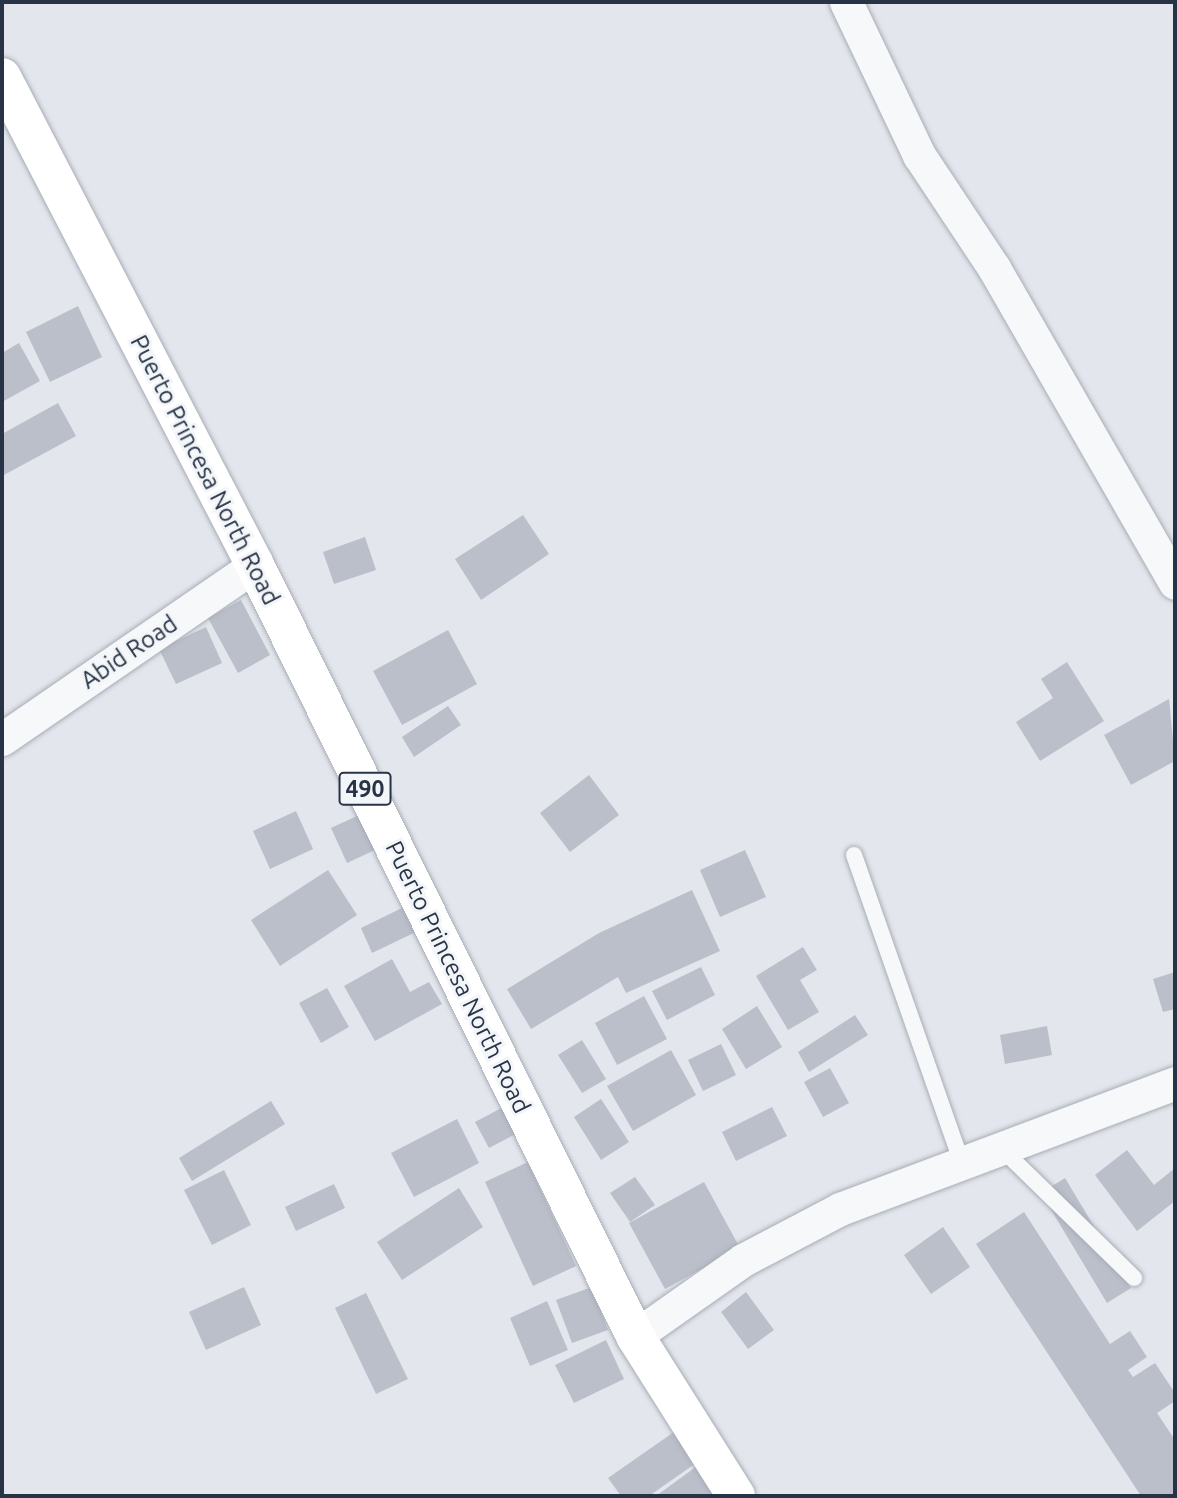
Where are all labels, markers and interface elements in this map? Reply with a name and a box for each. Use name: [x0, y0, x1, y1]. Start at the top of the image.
street label: Puerto Princesa North Road: [124, 330, 286, 610]
street label: Abid Road: [75, 609, 183, 695]
road number: 490: [337, 769, 393, 808]
street label: Puerto Princesa North Road: [379, 836, 537, 1118]

